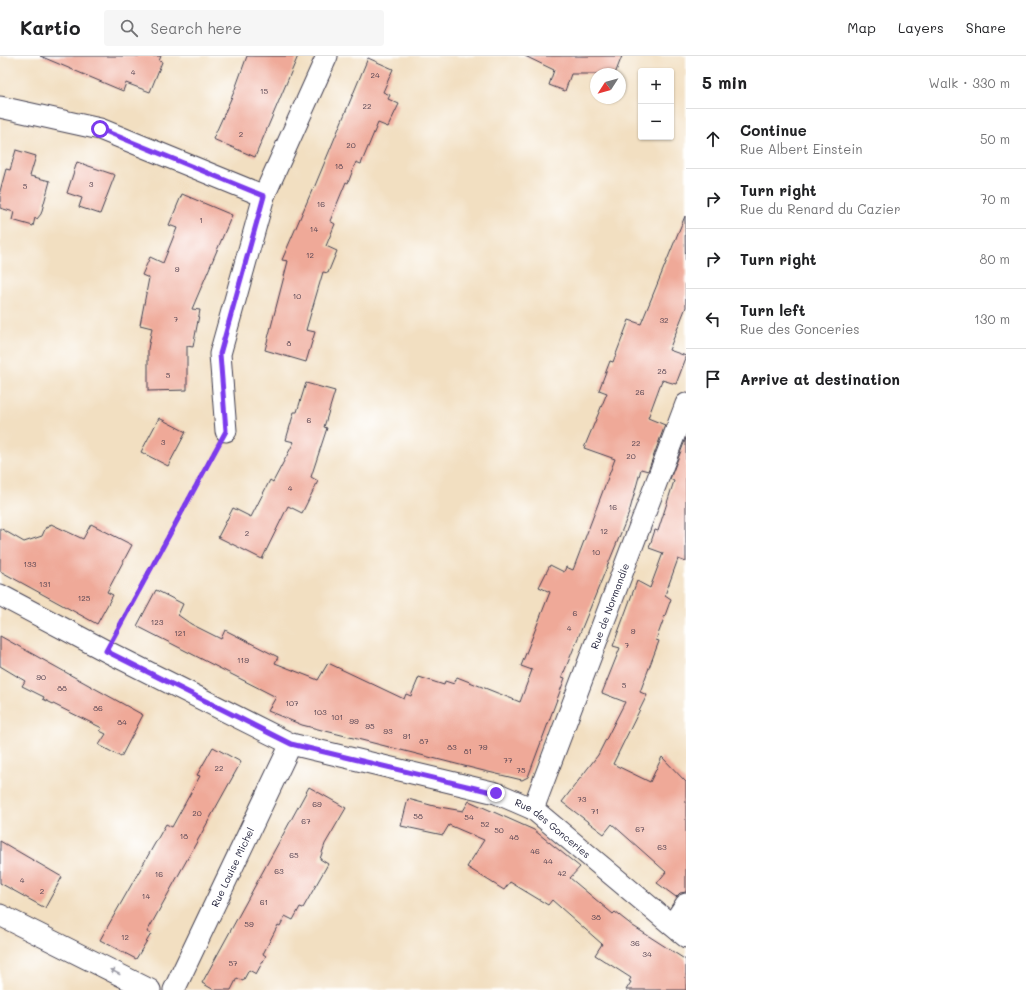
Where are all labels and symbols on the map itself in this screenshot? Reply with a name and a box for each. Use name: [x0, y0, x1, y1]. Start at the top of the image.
house number: 4: [131, 67, 136, 77]
north arrow: [590, 68, 626, 104]
house number: 24: [370, 70, 380, 80]
house number: 15: [260, 86, 268, 96]
house number: 22: [363, 101, 371, 111]
route start: [91, 120, 109, 138]
house number: 2: [239, 129, 243, 139]
house number: 20: [346, 140, 356, 150]
house number: 18: [335, 161, 343, 171]
house number: 3: [89, 179, 94, 189]
house number: 5: [23, 181, 28, 191]
house number: 16: [317, 199, 325, 209]
house number: 1: [199, 215, 203, 225]
house number: 14: [310, 224, 318, 234]
house number: 12: [306, 250, 314, 260]
house number: 9: [175, 264, 180, 274]
house number: 10: [293, 291, 301, 301]
house number: 7: [174, 314, 179, 324]
house number: 32: [659, 315, 669, 325]
house number: 8: [287, 338, 292, 348]
house number: 28: [657, 366, 667, 376]
house number: 5: [166, 370, 171, 380]
house number: 26: [635, 387, 645, 397]
house number: 6: [307, 415, 312, 425]
house number: 3: [161, 437, 166, 447]
house number: 22: [632, 438, 640, 448]
house number: 20: [626, 451, 636, 461]
house number: 4: [288, 483, 293, 493]
house number: 16: [609, 502, 617, 512]
house number: 12: [600, 526, 608, 536]
house number: 2: [245, 528, 249, 538]
house number: 10: [592, 547, 600, 557]
house number: 133: [24, 559, 37, 569]
street label: Rue de Normandie: [587, 561, 632, 651]
house number: 131: [39, 579, 51, 589]
house number: 125: [78, 593, 91, 603]
house number: 6: [573, 608, 578, 618]
house number: 123: [151, 617, 164, 627]
house number: 4: [567, 623, 572, 633]
house number: 9: [631, 626, 636, 636]
house number: 121: [174, 628, 186, 638]
house number: 7: [625, 640, 630, 650]
house number: 119: [237, 655, 249, 665]
house number: 90: [36, 672, 46, 682]
house number: 5: [622, 680, 627, 690]
house number: 88: [57, 683, 67, 693]
house number: 107: [286, 698, 299, 708]
house number: 86: [93, 703, 103, 713]
house number: 103: [313, 707, 327, 717]
house number: 101: [331, 712, 343, 722]
house number: 99: [349, 716, 359, 726]
house number: 84: [117, 717, 127, 727]
house number: 95: [365, 721, 375, 731]
house number: 93: [383, 726, 393, 736]
house number: 91: [403, 731, 411, 741]
house number: 87: [419, 736, 429, 746]
house number: 83: [447, 742, 457, 752]
house number: 79: [478, 742, 488, 752]
house number: 81: [464, 746, 472, 756]
house number: 77: [504, 755, 513, 765]
house number: 22: [215, 763, 223, 773]
house number: 75: [516, 765, 526, 775]
route end: [487, 784, 505, 802]
house number: 73: [577, 794, 587, 804]
street label: Rue des Gonceries: [513, 795, 594, 861]
house number: 69: [312, 799, 322, 809]
house number: 71: [591, 806, 599, 816]
house number: 20: [192, 808, 202, 818]
house number: 58: [413, 811, 423, 821]
house number: 54: [464, 812, 474, 822]
house number: 67: [301, 816, 311, 826]
house number: 52: [480, 819, 490, 829]
house number: 67: [635, 824, 645, 834]
street label: Rue Louise Michel: [207, 825, 257, 909]
house number: 50: [494, 825, 504, 835]
house number: 18: [180, 831, 188, 841]
house number: 48: [509, 832, 519, 842]
house number: 63: [657, 842, 667, 852]
house number: 46: [530, 846, 540, 856]
house number: 65: [289, 850, 299, 860]
house number: 44: [543, 856, 553, 866]
house number: 63: [274, 866, 284, 876]
house number: 42: [557, 868, 567, 878]
house number: 16: [155, 869, 163, 879]
house number: 4: [20, 875, 25, 885]
house number: 2: [40, 886, 44, 896]
house number: 14: [142, 891, 150, 901]
house number: 61: [260, 897, 268, 907]
house number: 38: [591, 912, 601, 922]
house number: 59: [244, 919, 254, 929]
house number: 12: [121, 932, 129, 942]
house number: 36: [630, 938, 640, 948]
house number: 34: [642, 949, 652, 959]
house number: 57: [228, 958, 238, 968]
one-way arrow: [109, 969, 121, 976]

